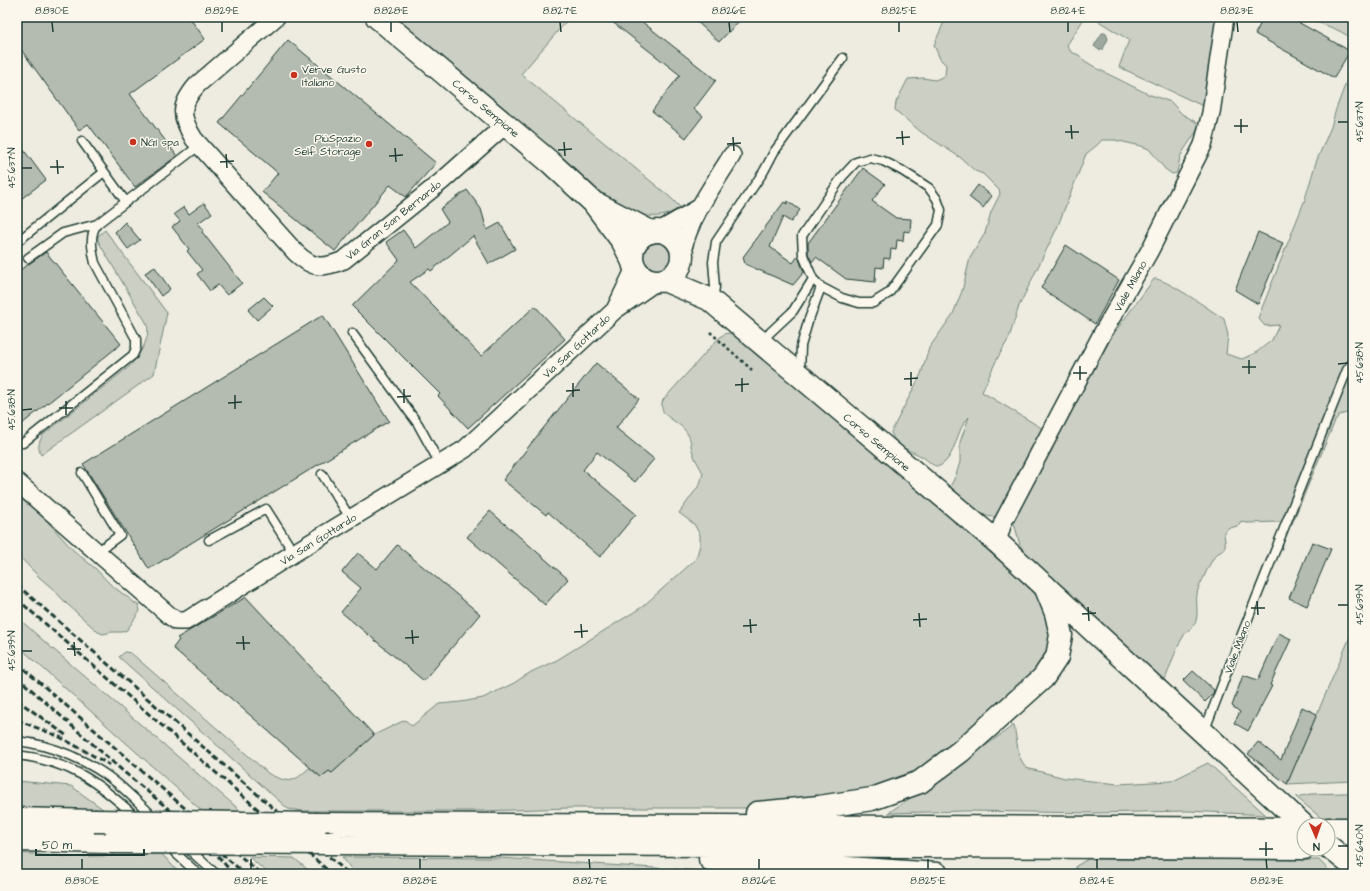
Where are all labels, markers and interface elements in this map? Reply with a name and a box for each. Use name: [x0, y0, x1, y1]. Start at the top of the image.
text: 8.830°E: [35, 4, 69, 18]
text: 8.829°E: [205, 4, 239, 18]
text: 8.828°E: [374, 4, 408, 18]
text: 8.827°E: [543, 4, 577, 18]
text: 8.826°E: [712, 4, 746, 18]
text: 8.825°E: [881, 4, 917, 18]
text: 8.824°E: [1050, 4, 1086, 18]
text: 8.823°E: [1220, 4, 1254, 18]
place label: Verve Gusto Italiano: [302, 62, 367, 90]
marker: Verve Gusto Italiano: [289, 70, 299, 80]
street label: Corso Sempione: [449, 76, 522, 141]
text: 45.637°N: [1353, 101, 1367, 143]
place label: PiùSpazio Self Storage: [294, 131, 362, 160]
place label: NGI spa: [141, 135, 179, 150]
marker: NGI spa: [128, 137, 138, 147]
marker: PiùSpazio Self Storage: [364, 139, 374, 149]
text: 45.637°N: [5, 147, 19, 189]
street label: Via Gran San Bernardo: [342, 177, 445, 264]
street label: Viale Milano: [1110, 257, 1151, 314]
street label: Via San Gottardo: [539, 311, 614, 382]
text: 45.638°N: [1353, 342, 1367, 384]
text: 45.638°N: [5, 389, 19, 431]
street label: Corso Sempione: [840, 410, 913, 475]
street label: Via San Gottardo: [277, 509, 360, 569]
text: 45.639°N: [1353, 585, 1367, 625]
street label: Viale Milano: [1220, 618, 1255, 676]
text: 45.639°N: [5, 631, 19, 671]
north arrow: [1296, 817, 1336, 857]
text: 45.640°N: [1353, 824, 1367, 868]
scale bar: [36, 831, 144, 857]
text: 50 m: [42, 837, 73, 854]
text: N: [1313, 839, 1320, 854]
text: 8.830°E: [65, 874, 99, 888]
text: 8.829°E: [234, 874, 268, 888]
text: 8.828°E: [403, 874, 437, 888]
text: 8.827°E: [573, 874, 607, 888]
text: 8.826°E: [742, 874, 776, 888]
text: 8.825°E: [910, 874, 946, 888]
text: 8.824°E: [1079, 874, 1115, 888]
text: 8.823°E: [1250, 874, 1284, 888]

